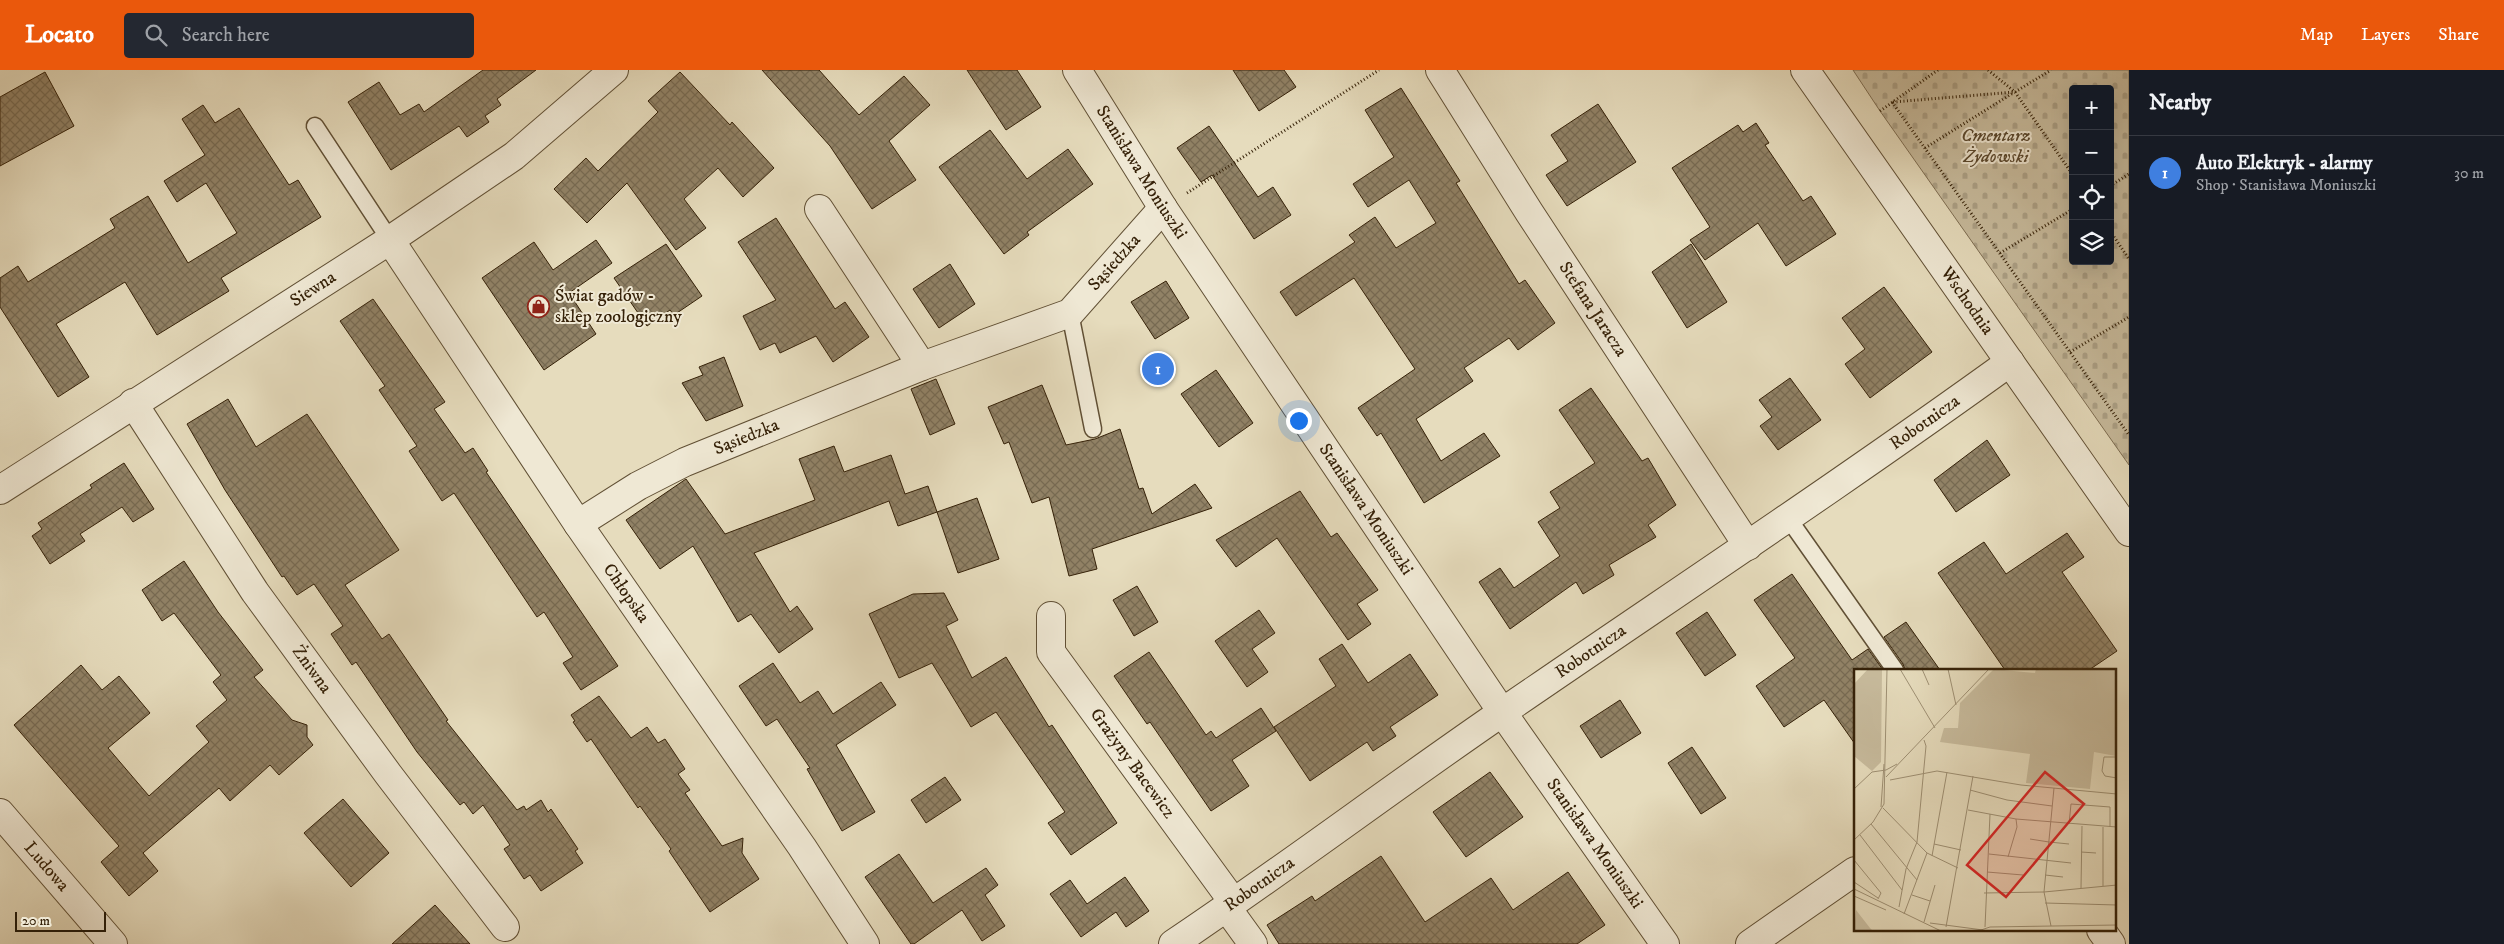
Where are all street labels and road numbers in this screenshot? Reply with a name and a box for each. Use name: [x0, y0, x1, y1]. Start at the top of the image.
street label: Stanisława Moniuszki: [1091, 102, 1192, 244]
street label: Sąsiedzka: [1084, 229, 1146, 296]
street label: Stefana Jaracza: [1554, 258, 1632, 361]
street label: Wschodnia: [1935, 262, 1999, 339]
street label: Siewna: [286, 266, 340, 312]
street label: Robotnicza: [1885, 390, 1965, 455]
street label: Sąsiedzka: [710, 414, 783, 460]
street label: Stanisława Moniuszki: [1314, 440, 1418, 580]
street label: Chłopska: [598, 559, 654, 628]
street label: Robotnicza: [1551, 620, 1631, 684]
street label: Żniwna: [287, 641, 337, 698]
street label: Grażyny Bacewicz: [1085, 704, 1180, 823]
street label: Stanisława Moniuszki: [1541, 774, 1648, 913]
street label: Ludowa: [19, 837, 74, 896]
street label: Robotnicza: [1220, 852, 1299, 917]

